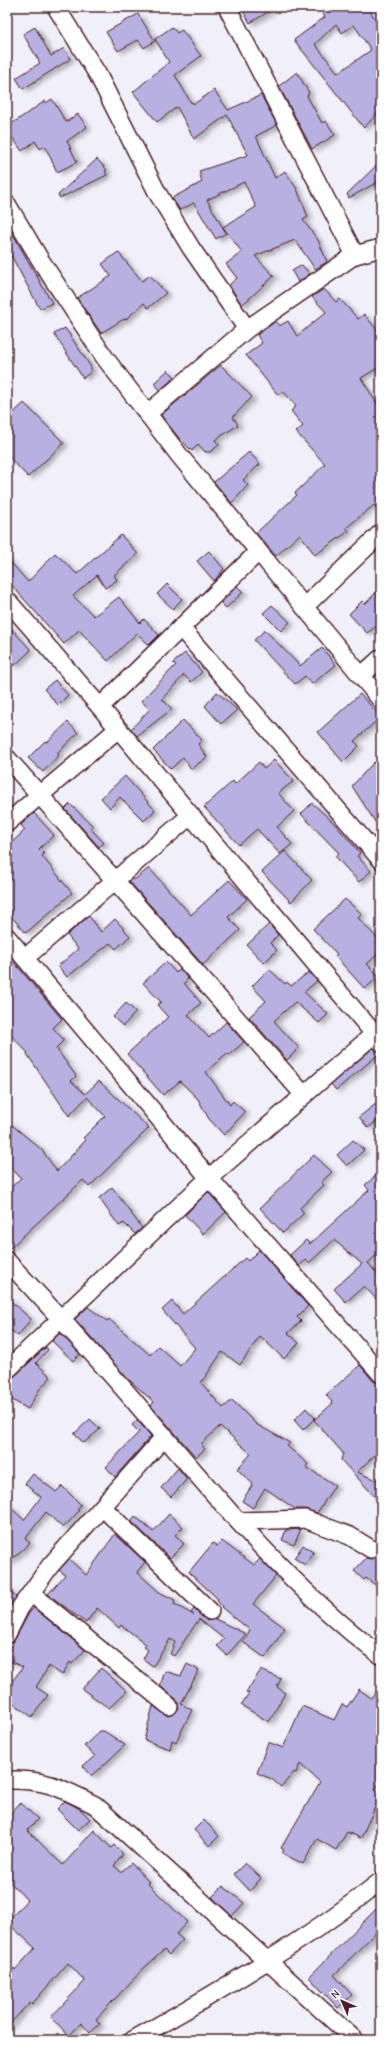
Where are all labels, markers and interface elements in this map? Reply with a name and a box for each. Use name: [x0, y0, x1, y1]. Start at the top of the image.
north arrow: [322, 1981, 362, 2021]
text: N: [328, 1987, 342, 2001]

